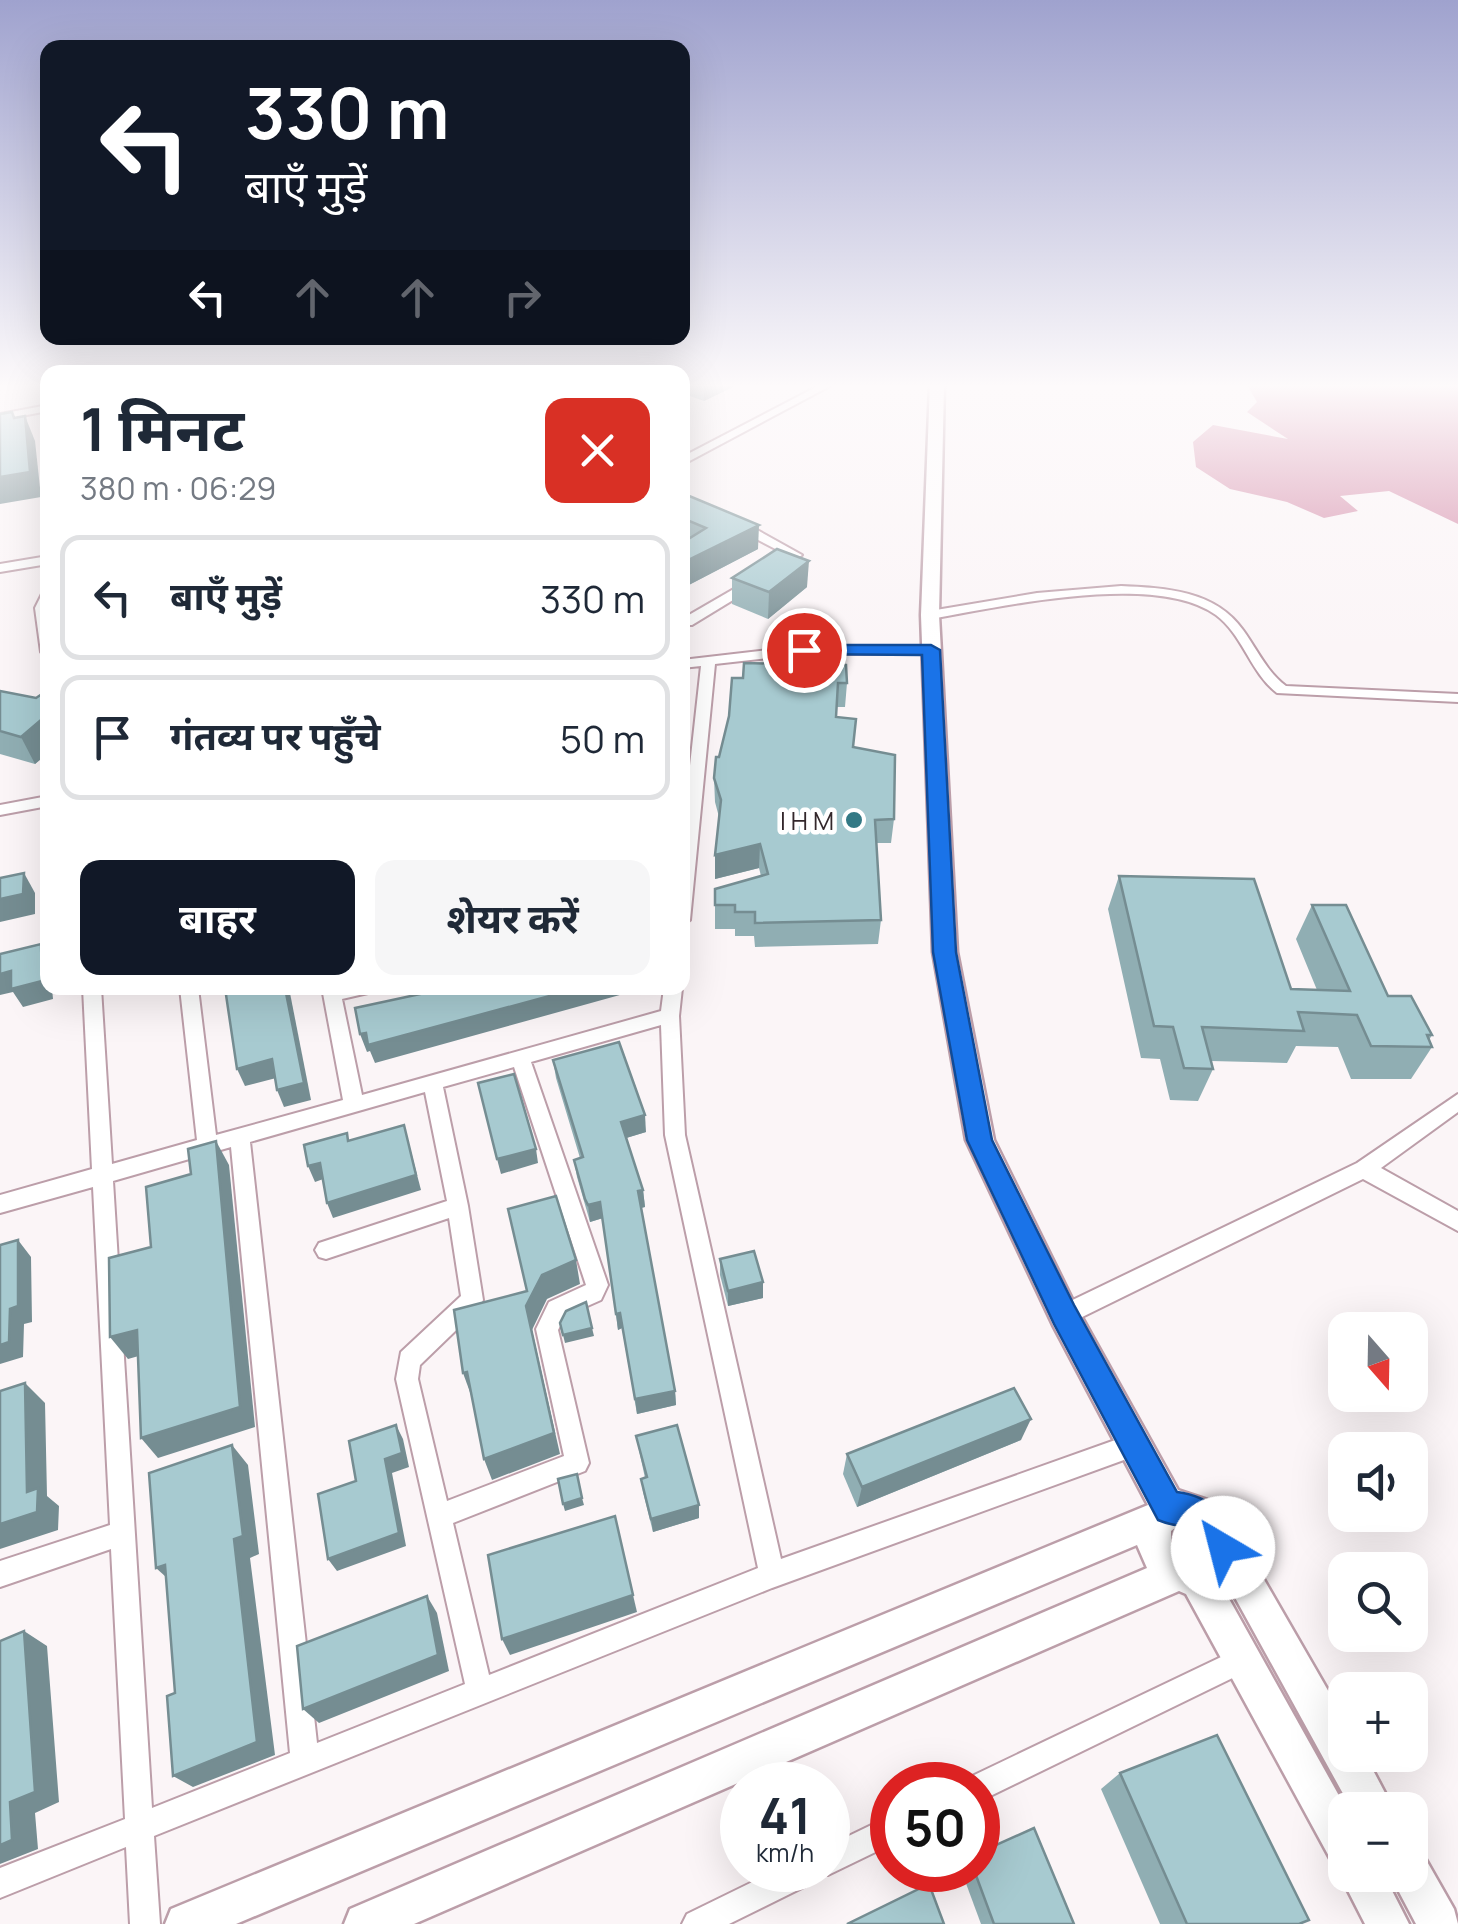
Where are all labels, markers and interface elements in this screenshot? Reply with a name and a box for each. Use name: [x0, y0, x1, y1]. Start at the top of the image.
text: 330 m: [245, 64, 449, 160]
icon: left: [80, 80, 210, 210]
text: बाएँ मुड़ें: [245, 155, 367, 217]
icon: left: [180, 270, 235, 325]
icon: ahead: [285, 270, 340, 325]
icon: ahead: [390, 270, 445, 325]
icon: right: [495, 270, 550, 325]
text: 1 मिनट: [80, 387, 244, 469]
button: close: [545, 398, 650, 503]
text: 380 m · 06:29: [80, 466, 276, 510]
text: बाएँ मुड़ें: [170, 569, 282, 621]
icon: left: [85, 570, 140, 625]
text: 330 m: [540, 572, 645, 624]
pin: [762, 608, 847, 693]
icon: arrive: [777, 623, 832, 678]
text: गंतव्य पर पहुँचे: [170, 709, 381, 761]
icon: arrive: [85, 710, 140, 765]
text: 50 m: [560, 712, 645, 764]
place label: I H M: [780, 803, 834, 838]
marker: I H M: [843, 809, 865, 831]
button: बाहर: [80, 860, 355, 975]
button: शेयर करें: [375, 860, 650, 975]
north arrow: [1328, 1312, 1428, 1412]
map controls: [1328, 1312, 1428, 1892]
button: sound: [1328, 1432, 1428, 1532]
position arrow: [1171, 1496, 1275, 1600]
button: search: [1328, 1552, 1428, 1652]
button: +: [1328, 1672, 1428, 1772]
speed limit sign: 50: [870, 1762, 1000, 1892]
text: 41: [759, 1781, 811, 1849]
button: −: [1328, 1792, 1428, 1892]
text: km/h: [756, 1835, 814, 1870]

